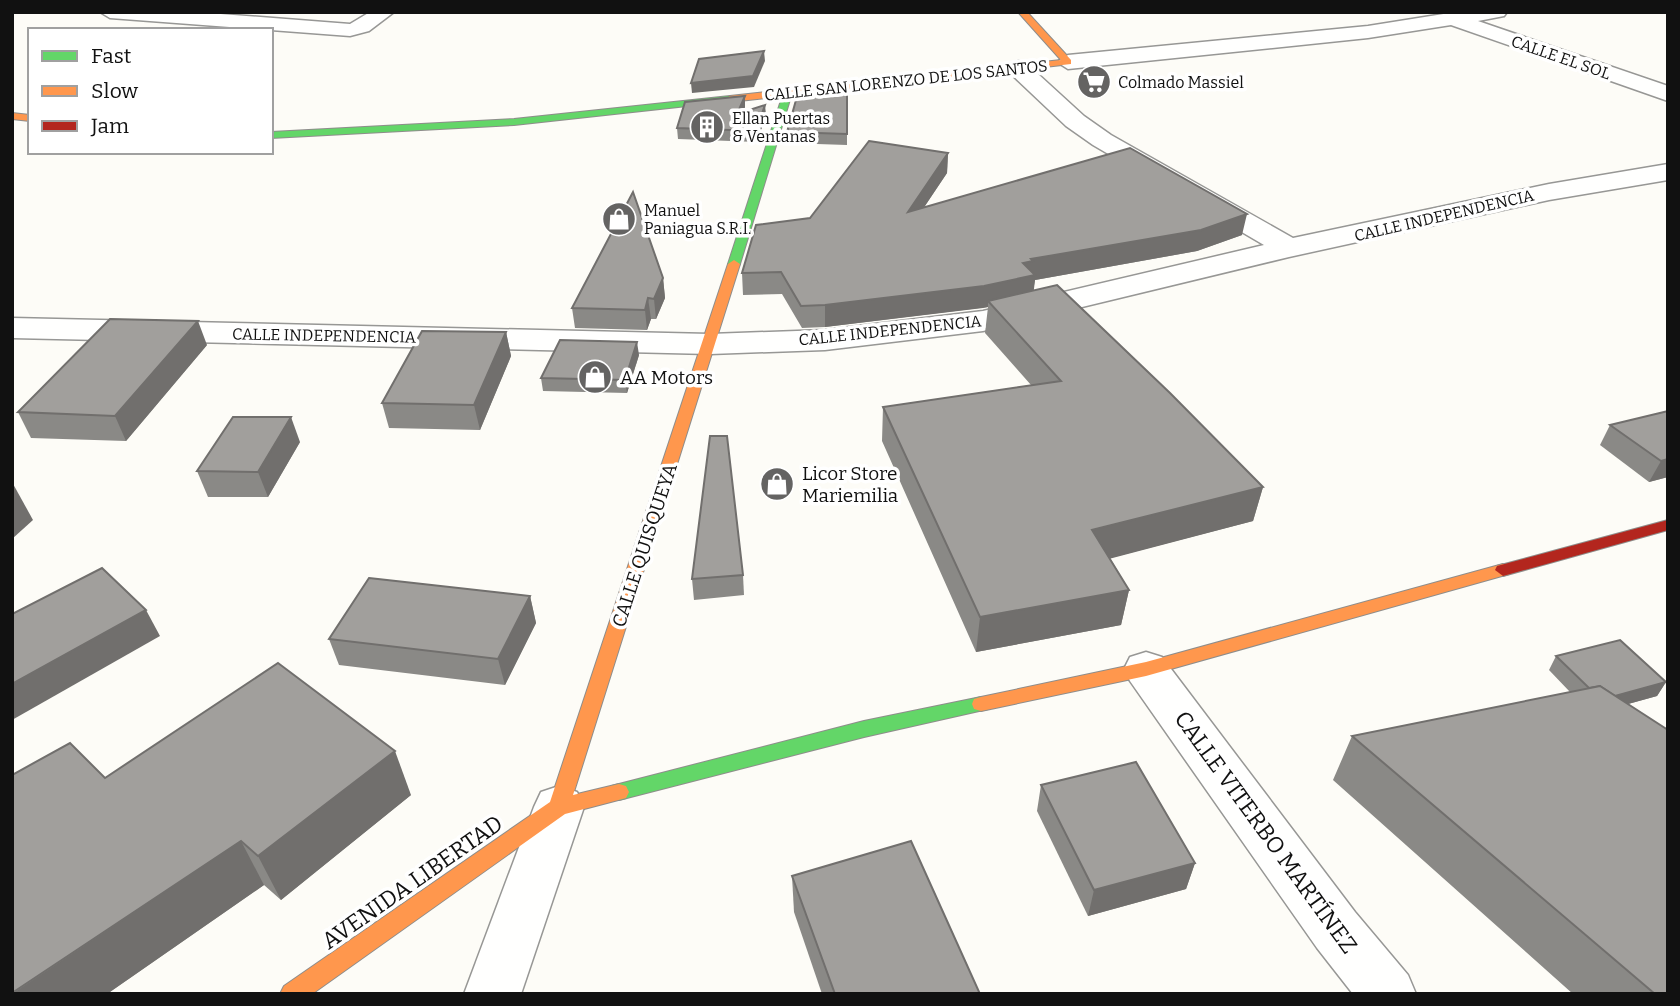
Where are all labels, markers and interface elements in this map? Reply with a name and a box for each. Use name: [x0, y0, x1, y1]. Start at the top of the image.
legend: [28, 28, 273, 154]
street label: CALLE EL SOL: [1509, 32, 1613, 83]
text: Fast: [91, 43, 132, 69]
street label: CALLE SAN LORENZO DE LOS SANTOS: [764, 56, 1049, 105]
supermarket icon: Colmado Massiel: [1075, 63, 1113, 101]
place label: Colmado Massiel: [1118, 73, 1244, 92]
text: Slow: [91, 78, 138, 104]
building icon: Ellan Puertas & Ventanas: [688, 108, 726, 146]
place label: Ellan Puertas & Ventanas: [732, 109, 830, 146]
text: Jam: [90, 113, 129, 139]
street label: CALLE INDEPENDENCIA: [1352, 185, 1536, 245]
shop icon: Manuel Paniagua S.R.I.: [600, 200, 638, 238]
place label: Manuel Paniagua S.R.I.: [644, 201, 751, 238]
street label: CALLE INDEPENDENCIA: [798, 311, 983, 350]
street label: CALLE INDEPENDENCIA: [232, 324, 417, 347]
shop icon: AA Motors: [576, 358, 614, 396]
place label: AA Motors: [620, 366, 713, 389]
street label: CALLE QUISQUEYA: [607, 460, 682, 630]
place label: Licor Store Mariemilia: [802, 462, 899, 507]
shop icon: Licor Store Mariemilia: [758, 465, 796, 503]
street label: CALLE VITERBO MARTÍNEZ: [1169, 705, 1363, 959]
street label: AVENIDA LIBERTAD: [316, 809, 508, 955]

